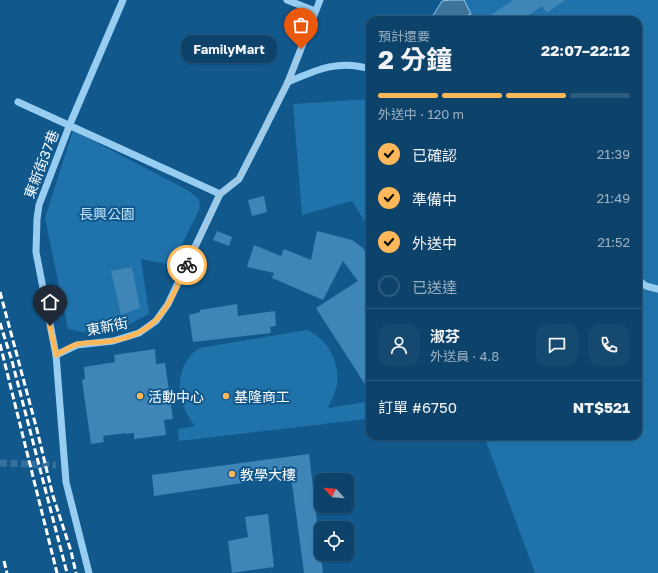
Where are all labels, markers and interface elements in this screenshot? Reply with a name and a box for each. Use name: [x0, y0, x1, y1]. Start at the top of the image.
pin: [284, 8, 318, 49]
icon: bag: [290, 14, 312, 36]
text: 預計還要: [378, 28, 430, 44]
callout: FamilyMart: [181, 35, 277, 63]
text: FamilyMart: [193, 41, 265, 57]
text: 22:07–22:12: [541, 41, 630, 59]
text: 2 分鐘: [378, 44, 452, 75]
text: 外送中 · 120 m: [378, 106, 464, 122]
street label: 東新街37巷: [20, 128, 62, 200]
icon: check: [378, 143, 400, 165]
text: 已確認: [412, 146, 457, 164]
text: 21:39: [597, 146, 630, 162]
icon: check: [378, 187, 400, 209]
text: 準備中: [412, 190, 457, 208]
text: 21:49: [596, 190, 630, 206]
park label: 長興公園: [79, 205, 135, 222]
icon: check: [378, 231, 400, 253]
text: 外送中: [412, 234, 457, 252]
text: 21:52: [597, 234, 630, 250]
courier: [167, 245, 207, 285]
icon: bike: [176, 254, 198, 276]
text: 已送達: [412, 278, 457, 296]
pin: [33, 285, 67, 326]
icon: home: [39, 291, 61, 313]
street label: 東新街: [85, 314, 129, 338]
button: person: [378, 324, 420, 366]
button: chat: [536, 324, 578, 366]
button: phone: [588, 324, 630, 366]
text: 淑芬: [430, 327, 460, 345]
text: 外送員 · 4.8: [430, 348, 499, 364]
place label: 活動中心: [148, 388, 204, 405]
place label: 基隆商工: [234, 388, 290, 405]
marker: 活動中心: [135, 391, 145, 401]
marker: 基隆商工: [221, 391, 231, 401]
text: 訂單 #6750: [378, 398, 457, 416]
text: NT$521: [573, 398, 630, 416]
place label: 教學大樓: [240, 466, 296, 483]
marker: 教學大樓: [227, 469, 237, 479]
north arrow: [314, 473, 354, 513]
map controls: [314, 473, 354, 561]
button: locate: [314, 521, 354, 561]

